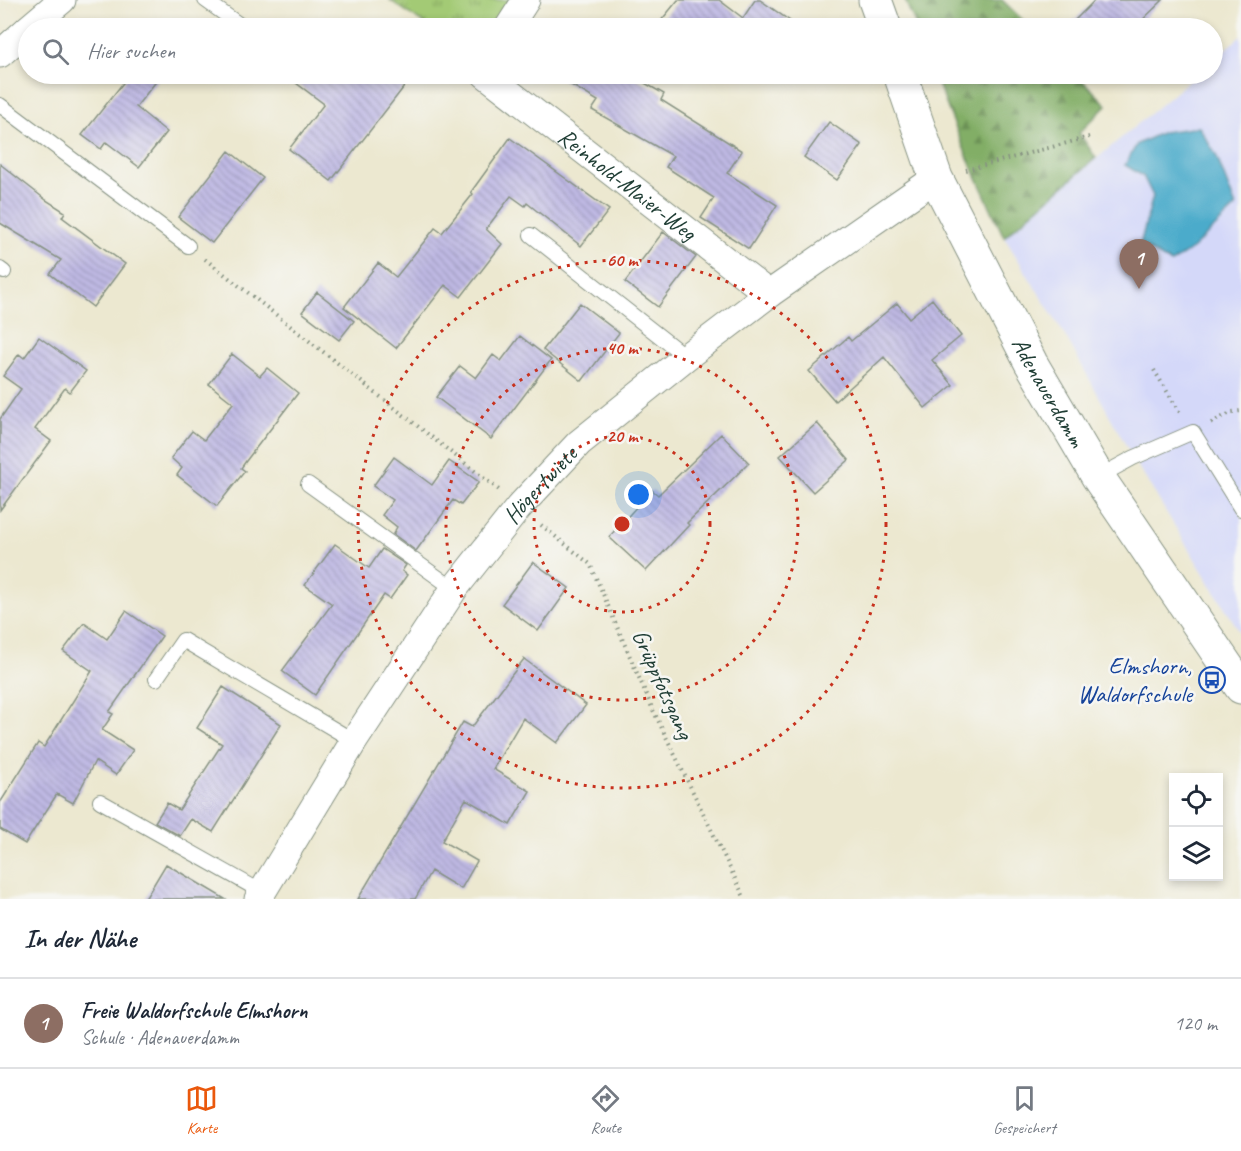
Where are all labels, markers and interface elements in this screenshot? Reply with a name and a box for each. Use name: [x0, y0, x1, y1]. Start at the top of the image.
search box: [18, 18, 1223, 84]
icon: search: [39, 35, 72, 68]
text: Hier suchen: [87, 37, 175, 65]
street label: Reinhold-Maier-Weg: [552, 121, 704, 248]
pin: 1: [1120, 240, 1158, 289]
text: 60 m: [606, 249, 639, 271]
street label: Adenauerdamm: [1005, 332, 1092, 453]
text: 40 m: [607, 337, 639, 359]
text: 20 m: [607, 425, 639, 447]
street label: Högertwiete: [497, 438, 585, 530]
your location: [624, 480, 653, 509]
centre of rings: [612, 514, 632, 534]
street label: Grüppfotsgang: [626, 625, 701, 746]
place label: Elmshorn, Waldorfschule: [1078, 651, 1194, 709]
bus stop icon: Elmshorn, Waldorfschule: [1197, 665, 1227, 695]
map controls: [1169, 773, 1223, 881]
button: locate: [1169, 773, 1223, 827]
button: layers: [1169, 827, 1223, 881]
text: In der Nähe: [24, 922, 136, 955]
text: Freie Waldorfschule Elmshorn: [81, 997, 307, 1025]
text: 1: [39, 1011, 48, 1036]
text: 120 m: [1174, 1011, 1217, 1036]
text: Schule · Adenauerdamm: [81, 1025, 239, 1050]
tab: Karte: [185, 1082, 218, 1138]
tab: Route: [589, 1082, 622, 1138]
tab: Gespeichert: [993, 1082, 1056, 1138]

